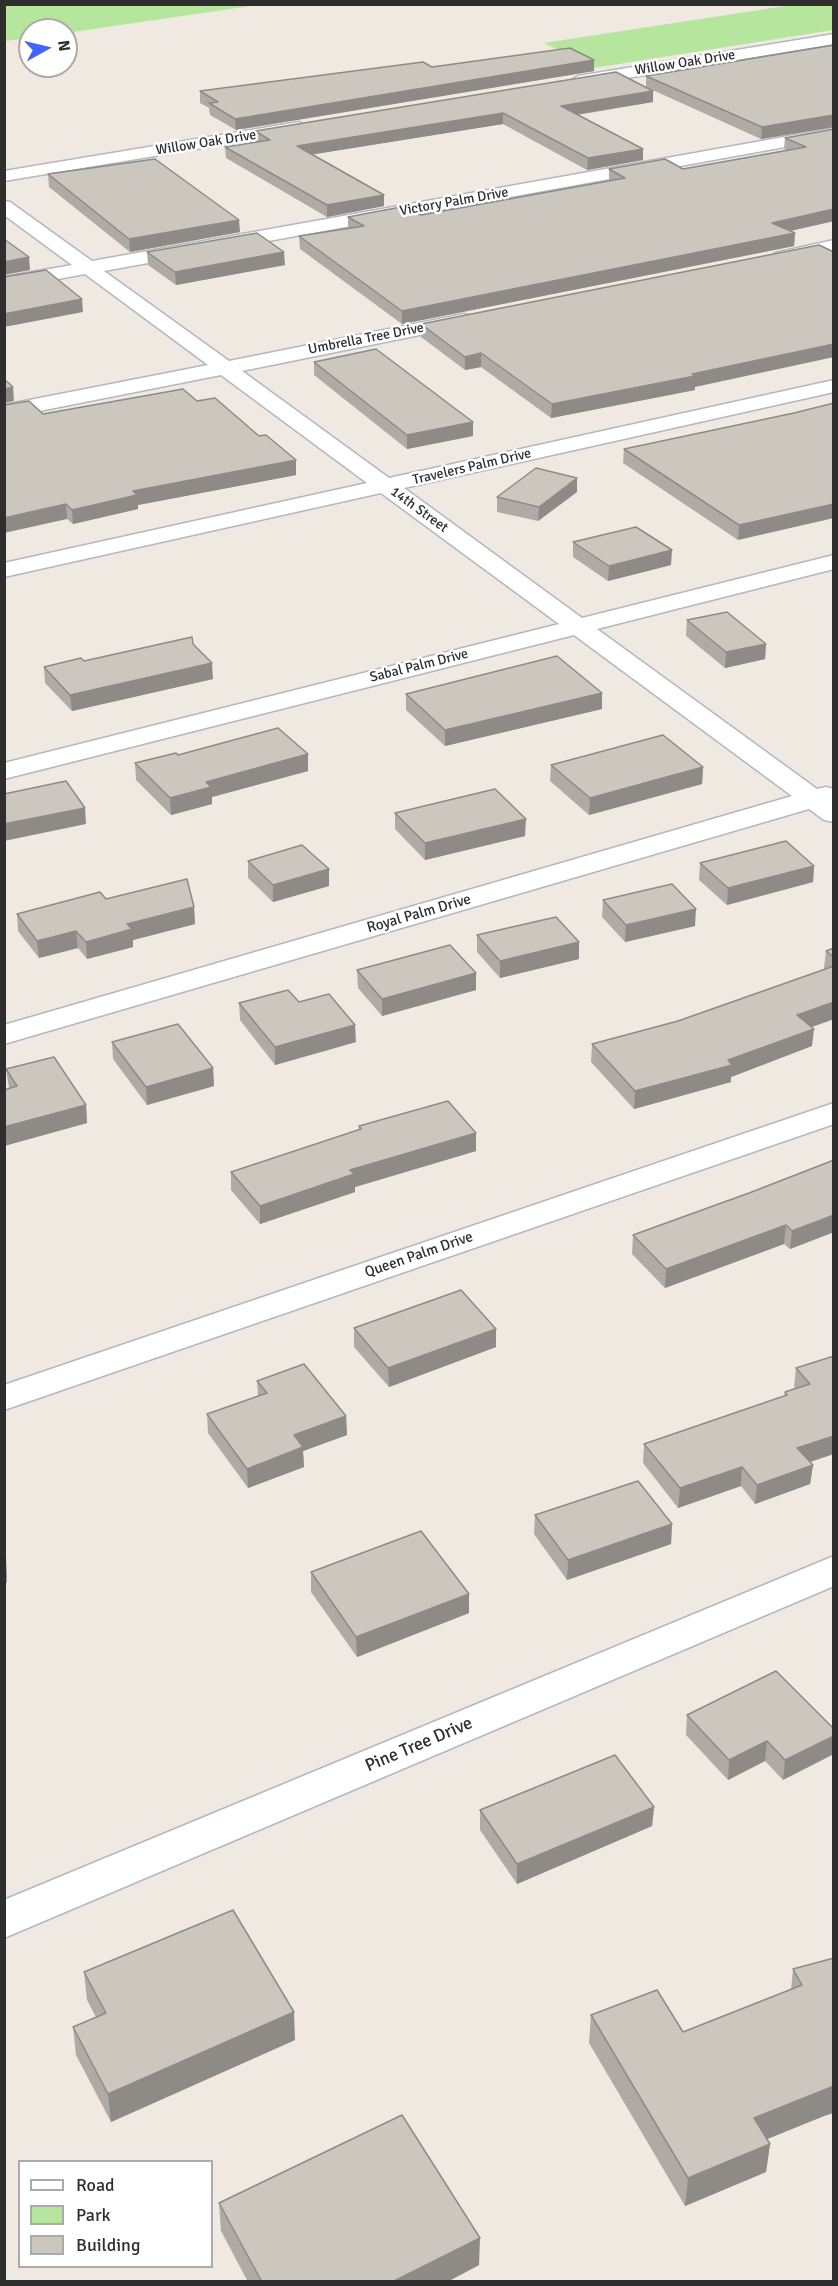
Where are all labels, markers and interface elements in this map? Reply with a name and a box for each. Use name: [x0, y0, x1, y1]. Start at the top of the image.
north arrow: [18, 18, 78, 78]
text: N: [53, 39, 75, 53]
street label: Willow Oak Drive: [634, 47, 736, 79]
street label: Willow Oak Drive: [155, 127, 257, 159]
street label: Victory Palm Drive: [398, 184, 510, 220]
street label: Umbrella Tree Drive: [307, 320, 425, 358]
street label: Travelers Palm Drive: [411, 445, 533, 489]
street label: 14th Street: [387, 483, 451, 537]
street label: Sabal Palm Drive: [368, 646, 470, 686]
street label: Royal Palm Drive: [365, 891, 473, 937]
street label: Queen Palm Drive: [362, 1228, 476, 1282]
street label: Pine Tree Drive: [362, 1713, 476, 1777]
legend: [18, 2160, 213, 2268]
text: Road: [76, 2174, 115, 2196]
text: Park: [76, 2204, 111, 2226]
text: Building: [76, 2234, 140, 2256]

